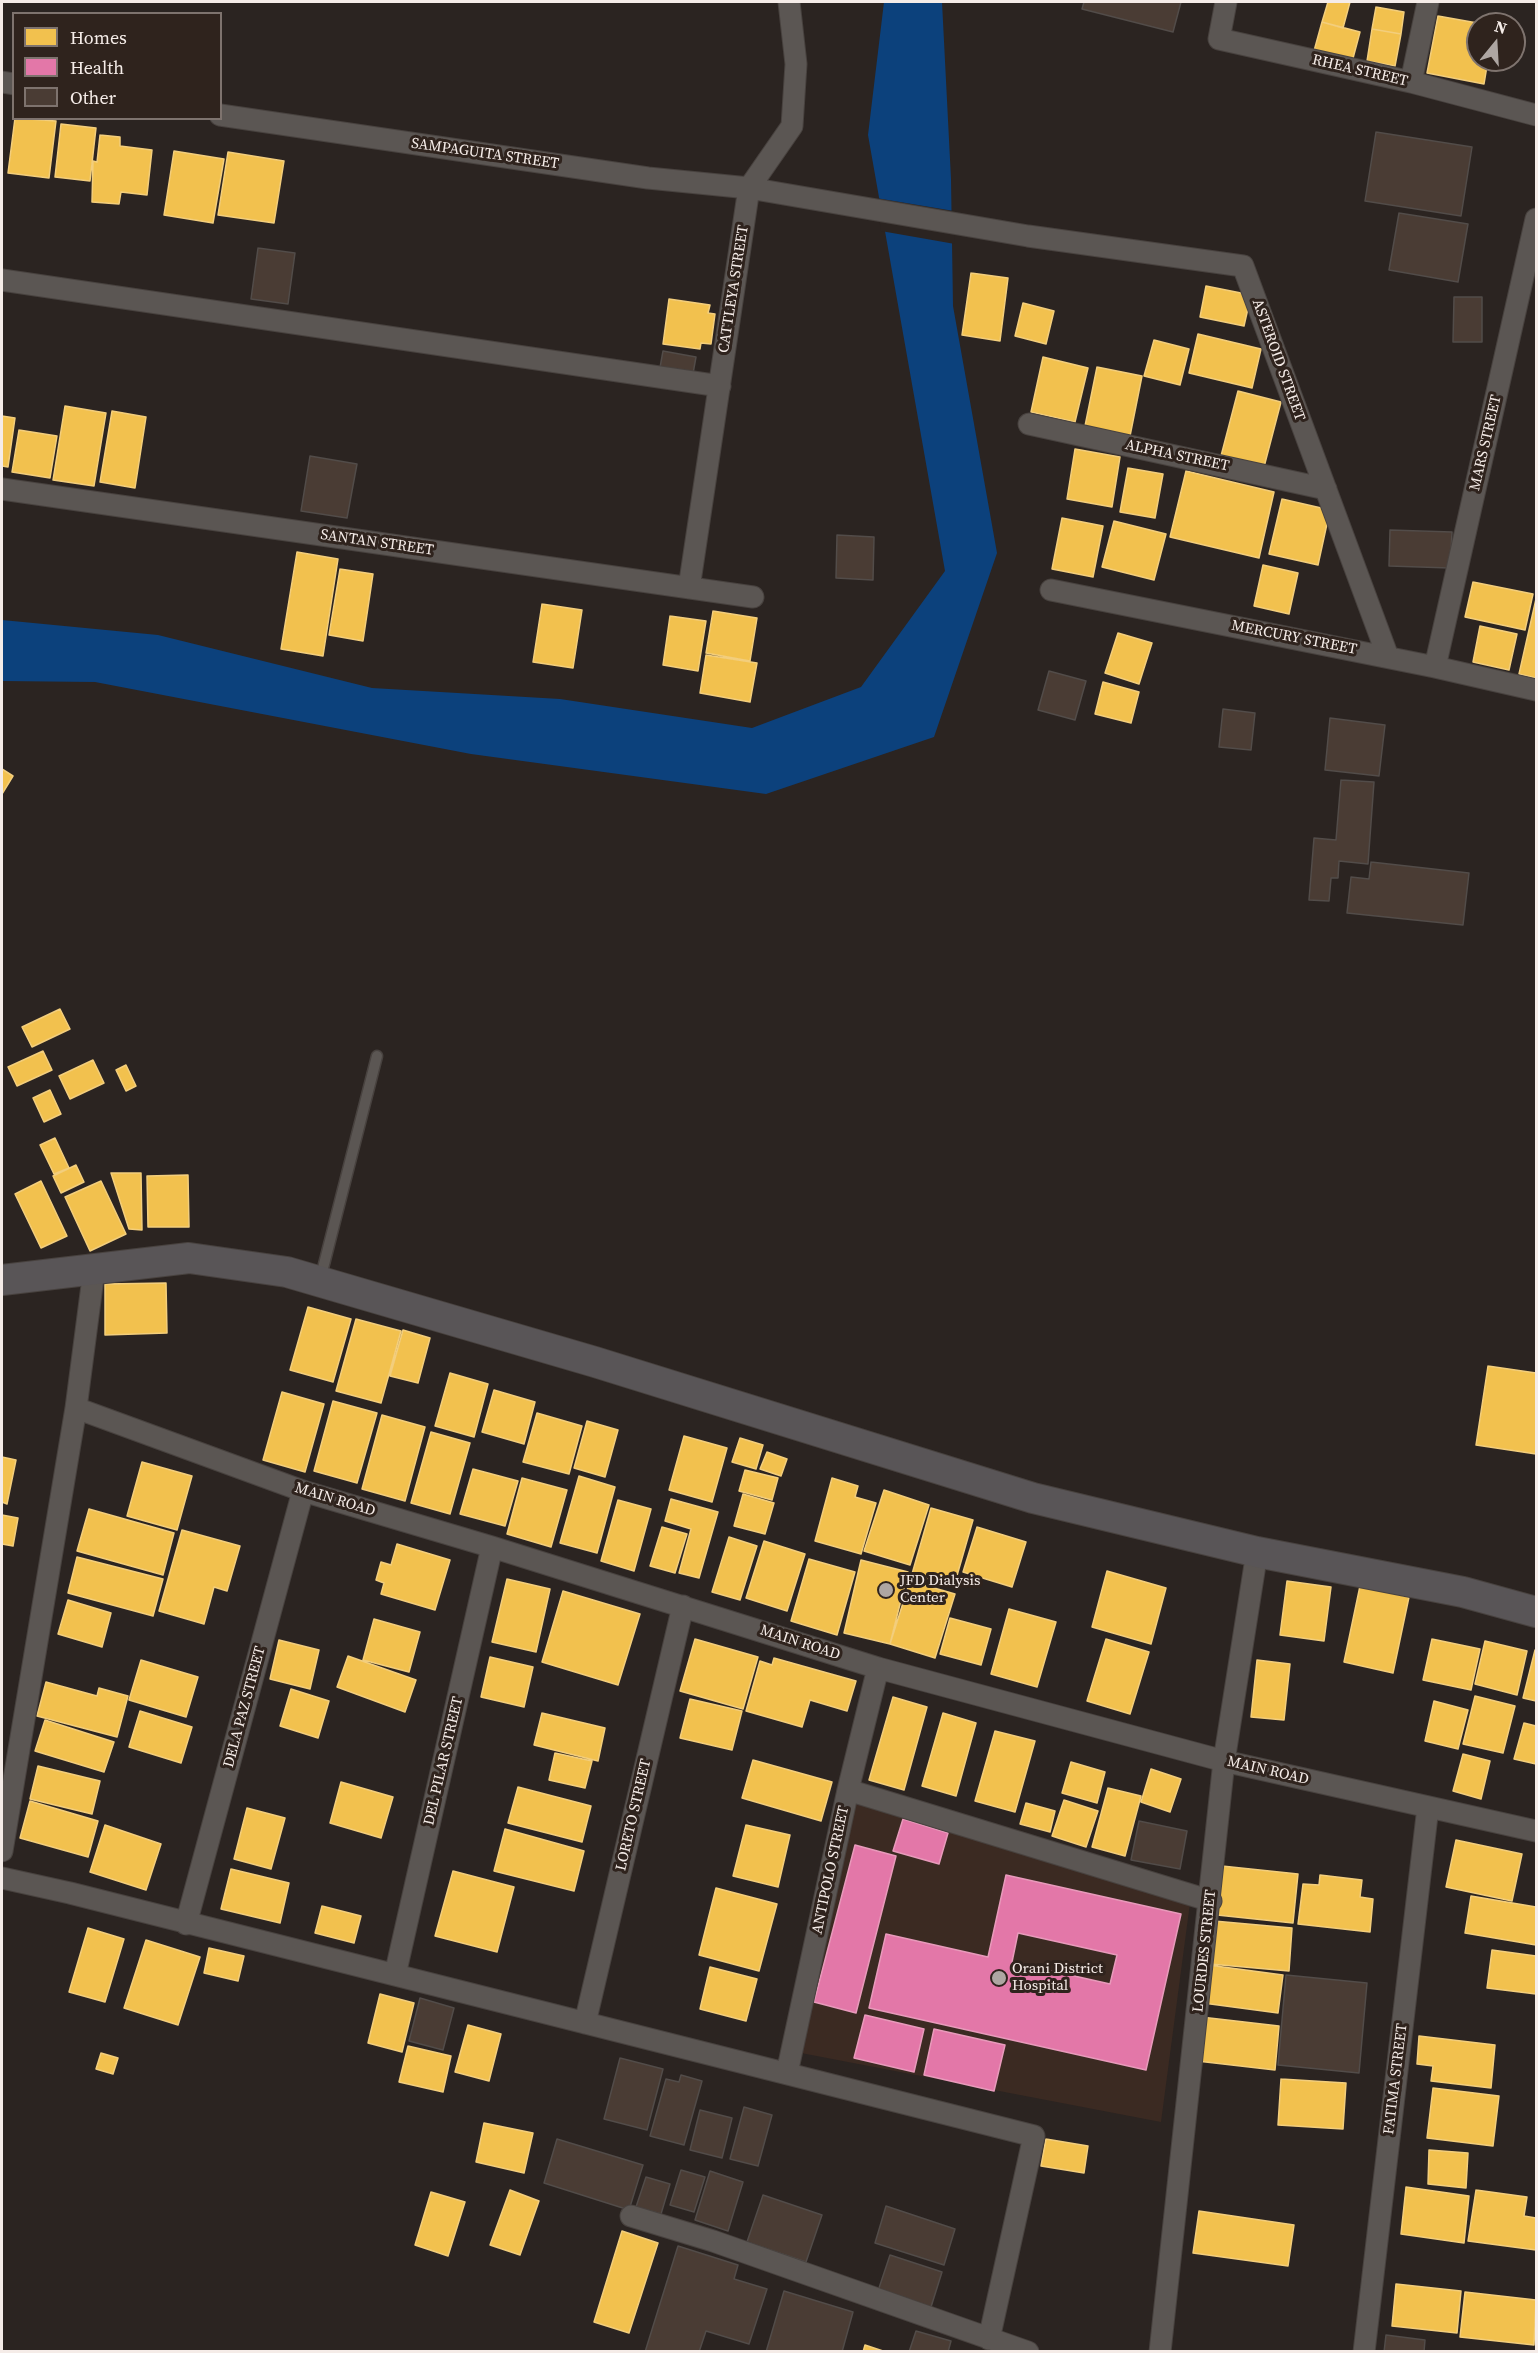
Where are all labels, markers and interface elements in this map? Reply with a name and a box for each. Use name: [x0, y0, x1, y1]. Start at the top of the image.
legend: [12, 12, 222, 120]
north arrow: [1466, 12, 1526, 72]
text: N: [1492, 15, 1510, 39]
text: Homes: [70, 25, 127, 50]
street label: RHEA STREET: [1310, 51, 1410, 91]
text: Health: [70, 55, 124, 80]
text: Other: [70, 85, 116, 110]
street label: SAMPAGUITA STREET: [410, 135, 560, 173]
street label: CATTLEYA STREET: [715, 224, 753, 354]
street label: ASTEROID STREET: [1248, 297, 1308, 423]
street label: MARS STREET: [1466, 393, 1506, 493]
street label: ALPHA STREET: [1123, 436, 1231, 476]
street label: SANTAN STREET: [319, 526, 435, 560]
street label: MERCURY STREET: [1230, 617, 1358, 659]
street label: MAIN ROAD: [293, 1479, 377, 1521]
place label: JFD Dialysis Center: [900, 1572, 980, 1607]
marker: JFD Dialysis Center: [877, 1581, 895, 1599]
street label: MAIN ROAD: [758, 1622, 842, 1664]
street label: DELA PAZ STREET: [220, 1644, 270, 1770]
street label: DEL PILAR STREET: [420, 1695, 468, 1827]
street label: MAIN ROAD: [1225, 1753, 1311, 1789]
street label: LORETO STREET: [612, 1757, 656, 1873]
street label: ANTIPOLO STREET: [809, 1804, 853, 1936]
street label: LOURDES STREET: [1190, 1889, 1220, 2013]
place label: Orani District Hospital: [1012, 1960, 1103, 1995]
marker: Orani District Hospital: [990, 1969, 1008, 1987]
street label: FATIMA STREET: [1380, 2022, 1412, 2136]

